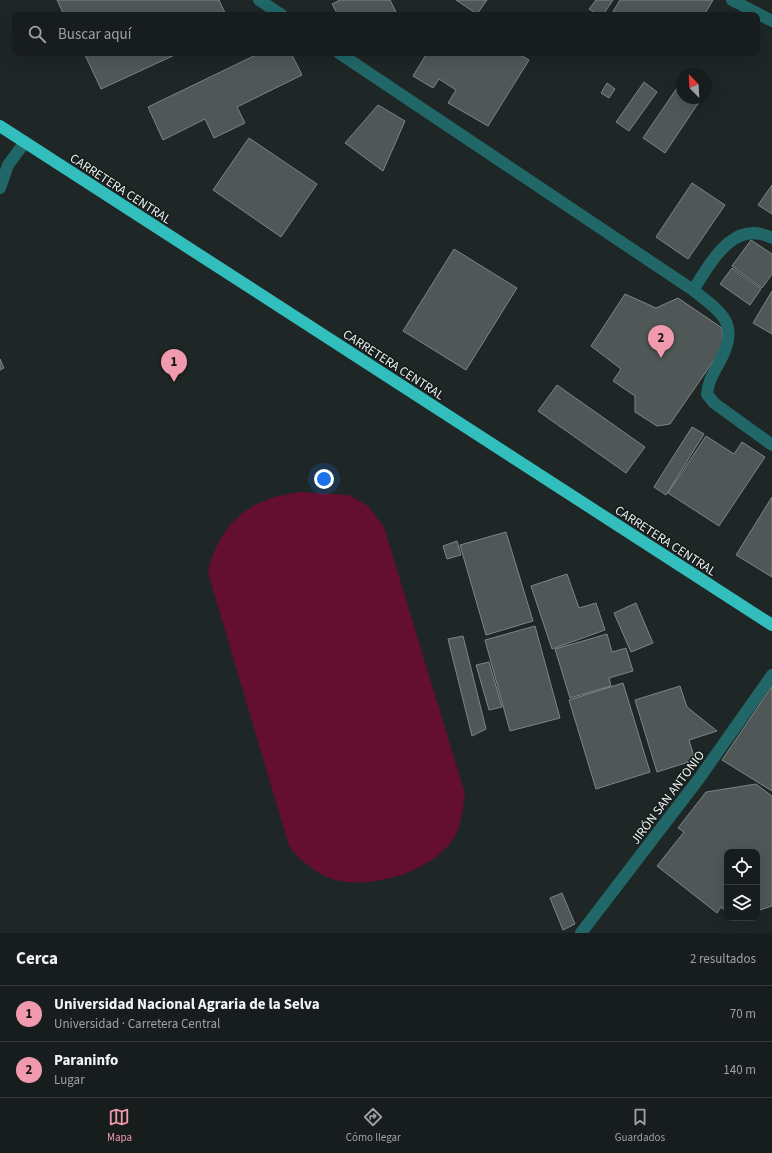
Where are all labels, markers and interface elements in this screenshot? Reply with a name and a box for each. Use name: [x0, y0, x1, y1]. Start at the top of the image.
search box: [12, 12, 760, 56]
icon: search: [26, 23, 48, 45]
text: Buscar aquí: [58, 24, 131, 45]
north arrow: [676, 68, 712, 104]
street label: CARRETERA CENTRAL: [66, 149, 175, 228]
street label: CARRETERA CENTRAL: [339, 325, 448, 404]
pin: 2: [648, 325, 674, 358]
pin: 1: [161, 349, 187, 382]
your location: [314, 469, 334, 489]
street label: CARRETERA CENTRAL: [611, 501, 720, 580]
street label: JIRÓN SAN ANTONIO: [627, 747, 709, 848]
map controls: [724, 849, 760, 921]
button: locate: [724, 849, 760, 885]
button: layers: [724, 885, 760, 921]
text: Cerca: [16, 947, 58, 971]
text: 2 resultados: [690, 950, 756, 968]
text: Universidad Nacional Agraria de la Selva: [54, 994, 320, 1015]
text: 1: [26, 1005, 32, 1023]
text: 70 m: [730, 1005, 756, 1023]
text: Universidad · Carretera Central: [54, 1015, 220, 1033]
text: Paraninfo: [54, 1050, 118, 1071]
text: 2: [26, 1061, 32, 1079]
text: 140 m: [723, 1061, 756, 1079]
text: Lugar: [54, 1071, 85, 1089]
tab: Mapa: [107, 1106, 132, 1145]
tab: Cómo llegar: [346, 1106, 401, 1145]
tab: Guardados: [615, 1106, 665, 1145]

